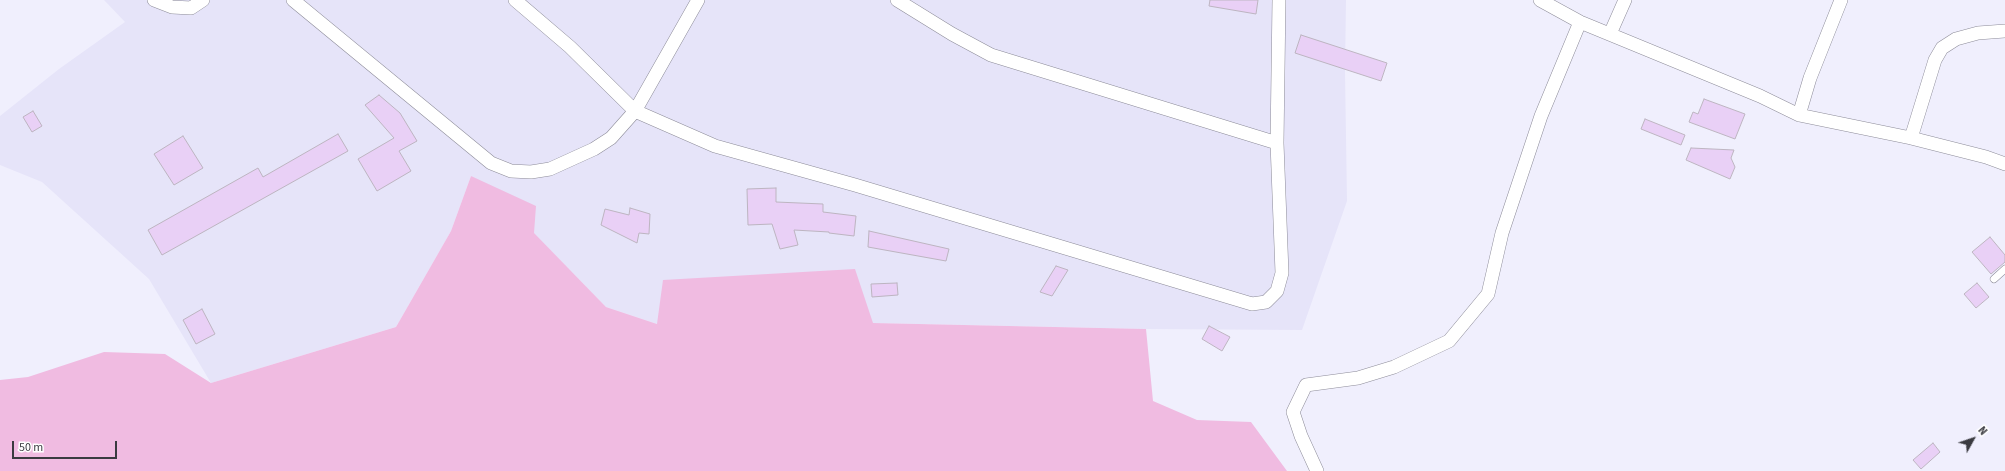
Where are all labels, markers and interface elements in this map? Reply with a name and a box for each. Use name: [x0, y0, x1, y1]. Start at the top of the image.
north arrow: [1953, 419, 1993, 459]
text: N: [1974, 423, 1991, 439]
scale bar: [14, 433, 119, 459]
text: 50 m: [19, 439, 43, 456]

